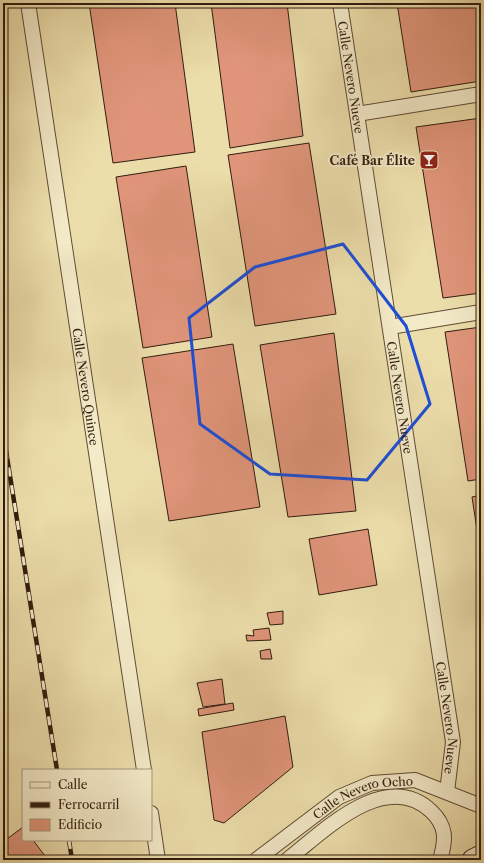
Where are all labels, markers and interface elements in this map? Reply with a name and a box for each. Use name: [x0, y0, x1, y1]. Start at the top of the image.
street label: Calle Nevero Nueve: [335, 20, 367, 135]
bar icon: Café Bar Élite: [418, 149, 440, 171]
place label: Café Bar Élite: [330, 152, 415, 168]
street label: Calle Nevero Quince: [70, 327, 102, 447]
street label: Calle Nevero Nueve: [384, 340, 416, 455]
street label: Calle Nevero Nueve: [433, 660, 461, 775]
legend: [22, 769, 152, 841]
street label: Calle Nevero Ocho: [309, 773, 414, 822]
text: Calle: [58, 777, 88, 792]
text: Ferrocarril: [58, 797, 120, 812]
text: Edificio: [58, 817, 102, 832]

